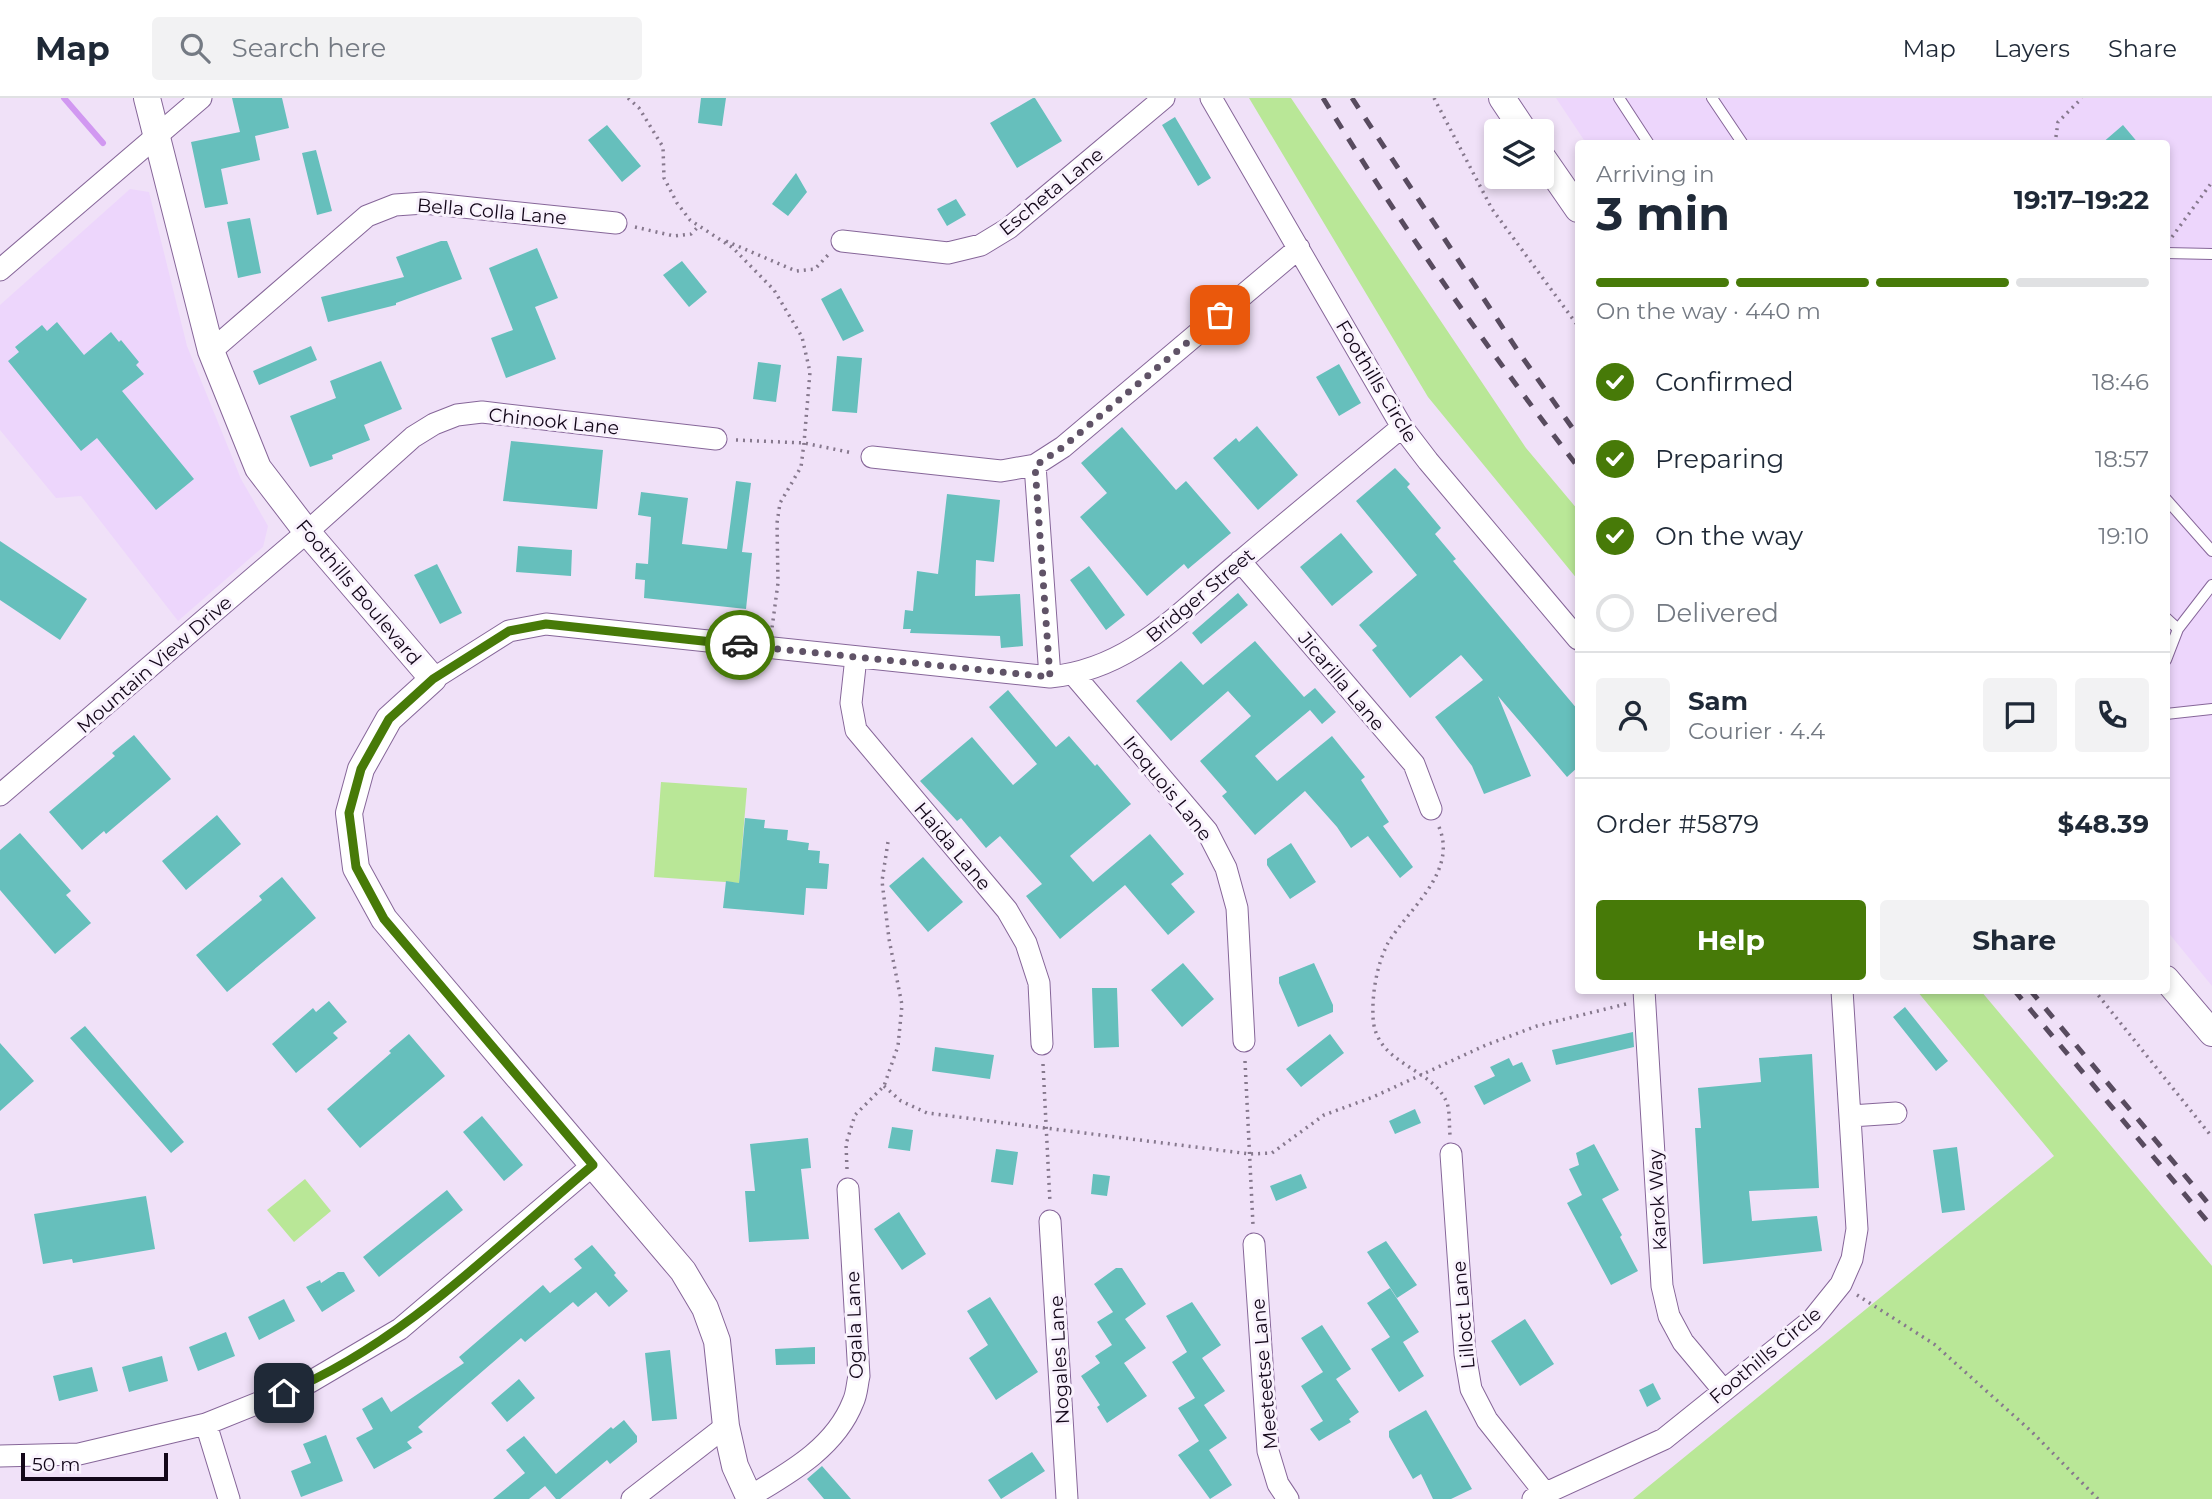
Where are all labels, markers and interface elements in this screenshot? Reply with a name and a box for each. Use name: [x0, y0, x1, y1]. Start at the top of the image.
search box: [152, 17, 642, 80]
text: Map: [35, 28, 110, 68]
icon: search: [176, 29, 214, 67]
text: Search here: [232, 32, 386, 64]
text: Map: [1902, 34, 1956, 63]
text: Layers: [1994, 34, 2070, 63]
text: Share: [2108, 34, 2177, 63]
map controls: [1484, 119, 1554, 189]
button: layers: [1484, 119, 1554, 189]
street label: Escheta Lane: [995, 143, 1108, 240]
text: Arriving in: [1596, 160, 1715, 188]
text: 19:17–19:22: [2014, 184, 2149, 216]
text: 3 min: [1596, 185, 1730, 242]
street label: Bella Colla Lane: [416, 193, 568, 230]
pin: [1190, 285, 1250, 345]
icon: bag: [1201, 296, 1239, 334]
text: On the way · 440 m: [1596, 297, 1821, 325]
street label: Foothills Circle: [1331, 316, 1422, 447]
icon: check: [1596, 363, 1634, 401]
text: Confirmed: [1655, 366, 1794, 398]
text: 18:46: [2092, 368, 2149, 396]
street label: Chinook Lane: [488, 403, 620, 440]
icon: check: [1596, 440, 1634, 478]
text: Preparing: [1655, 443, 1784, 475]
text: 18:57: [2095, 445, 2149, 473]
street label: Foothills Boulevard: [291, 515, 426, 670]
icon: check: [1596, 517, 1634, 555]
text: On the way: [1655, 520, 1803, 552]
text: 19:10: [2098, 522, 2149, 550]
street label: Bridger Street: [1141, 543, 1259, 647]
street label: Mountain View Drive: [72, 591, 237, 738]
text: Delivered: [1655, 597, 1779, 629]
courier: [705, 610, 775, 680]
icon: car: [721, 626, 759, 664]
street label: Jicarilla Lane: [1293, 626, 1390, 736]
button: person: [1596, 678, 1670, 752]
button: chat: [1983, 678, 2057, 752]
button: phone: [2075, 678, 2149, 752]
text: Sam: [1688, 685, 1748, 717]
text: Courier · 4.4: [1688, 717, 1825, 745]
street label: Iroquois Lane: [1118, 731, 1217, 846]
street label: Haida Lane: [909, 798, 996, 895]
text: Order #5879: [1596, 808, 1759, 840]
text: $48.39: [2058, 808, 2149, 840]
button: Help: [1596, 900, 1866, 980]
button: Share: [1880, 900, 2149, 980]
street label: Karok Way: [1643, 1148, 1672, 1251]
street label: Lilloct Lane: [1447, 1260, 1480, 1370]
street label: Ogala Lane: [841, 1271, 868, 1379]
street label: Nogales Lane: [1045, 1295, 1074, 1425]
street label: Meeteetse Lane: [1246, 1297, 1283, 1450]
street label: Foothills Circle: [1705, 1302, 1826, 1409]
pin: [254, 1363, 314, 1423]
icon: home: [265, 1374, 303, 1412]
scale bar: [21, 1450, 168, 1482]
text: 50 m: [32, 1453, 80, 1476]

